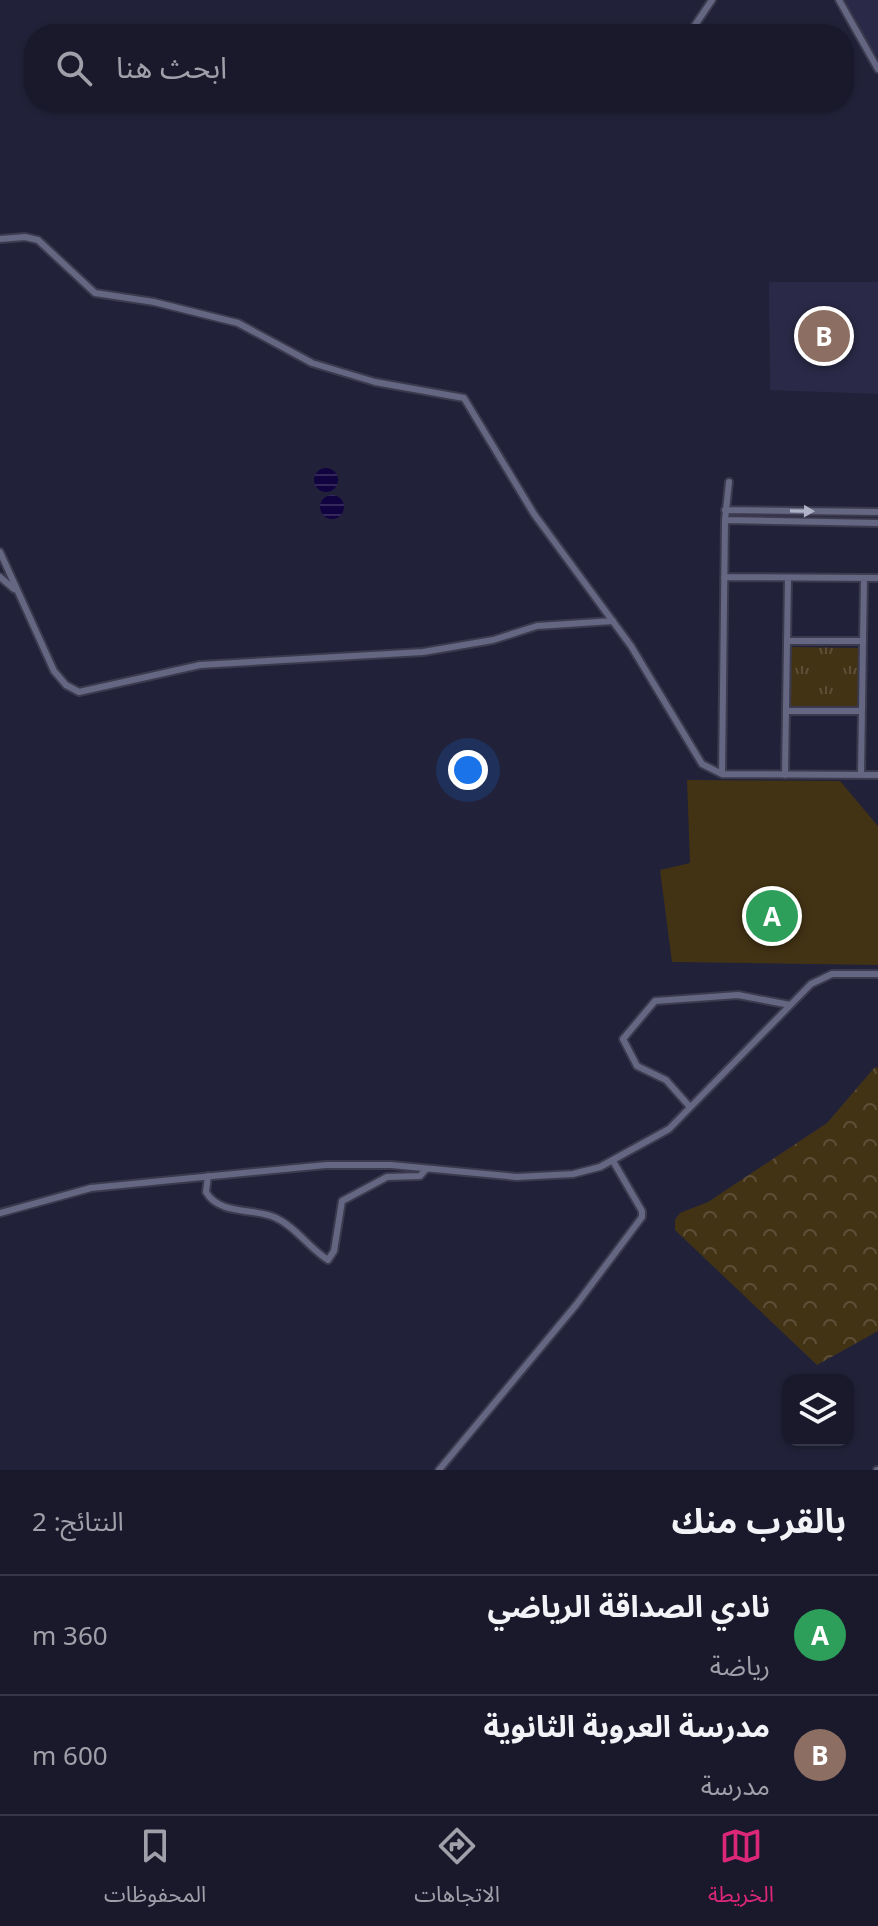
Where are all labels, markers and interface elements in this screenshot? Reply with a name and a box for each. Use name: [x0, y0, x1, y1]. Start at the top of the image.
search box: [24, 24, 854, 112]
icon: search: [52, 46, 96, 90]
text: ابحث هنا: [116, 46, 227, 87]
pin: B: [798, 306, 850, 366]
one-way arrow: [790, 505, 815, 517]
your location: [448, 750, 488, 790]
pin: A: [746, 886, 798, 946]
map controls: [782, 1374, 854, 1446]
button: layers: [782, 1374, 854, 1446]
text: بالقرب منك: [671, 1497, 846, 1543]
text: النتائج: 2: [32, 1503, 124, 1539]
text: نادي الصداقة الرياضي: [488, 1585, 770, 1626]
text: 360 m: [32, 1617, 108, 1653]
text: A: [811, 1617, 829, 1653]
text: رياضة: [710, 1647, 770, 1683]
text: مدرسة العروبة الثانوية: [483, 1705, 770, 1746]
text: 600 m: [32, 1737, 108, 1773]
text: B: [811, 1737, 829, 1773]
text: مدرسة: [701, 1767, 770, 1803]
tab: المحفوظات: [104, 1824, 206, 1918]
tab: الاتجاهات: [414, 1824, 500, 1918]
tab: الخريطة: [708, 1824, 774, 1918]

